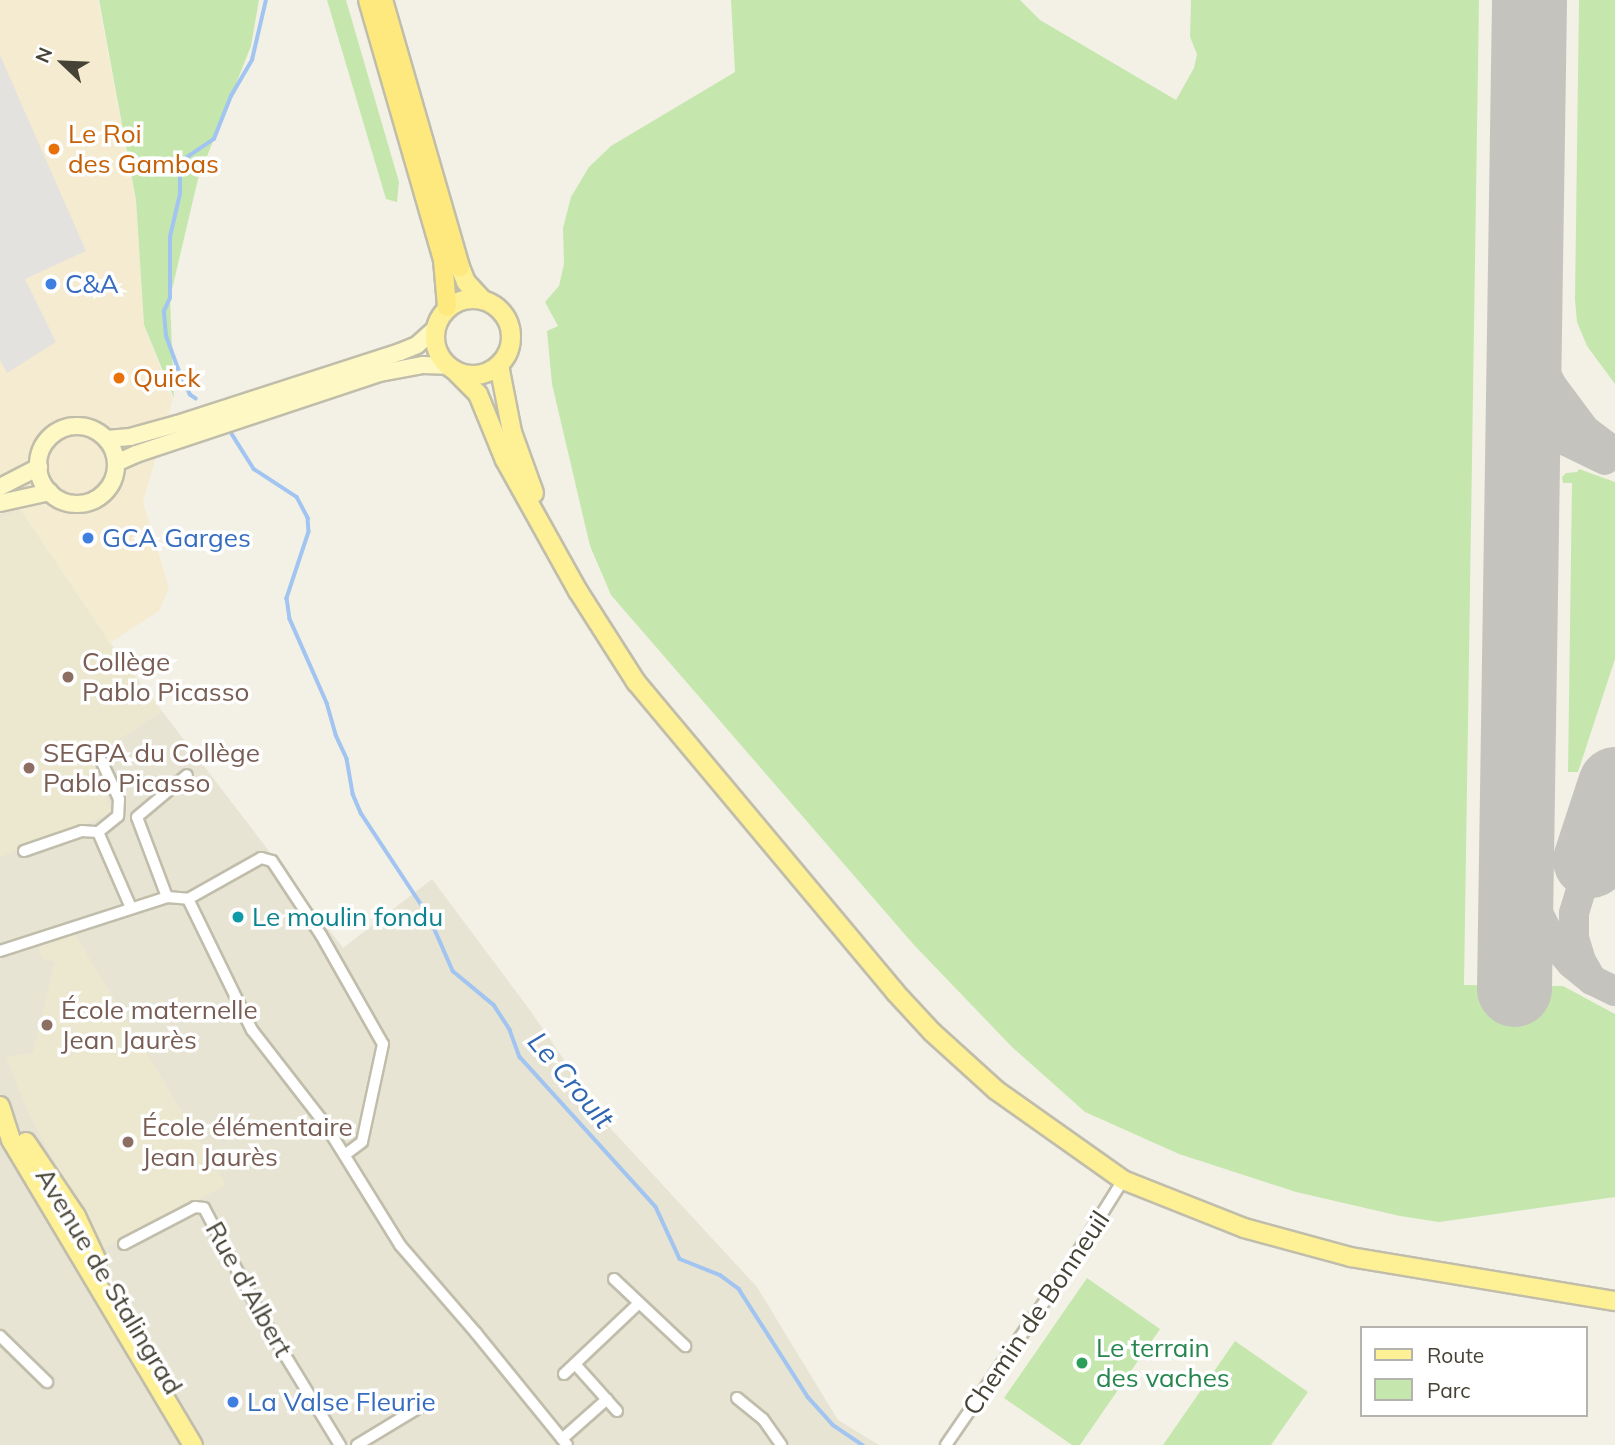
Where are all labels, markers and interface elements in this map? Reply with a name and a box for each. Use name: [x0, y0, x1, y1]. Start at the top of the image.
north arrow: [28, 28, 98, 98]
text: N: [30, 44, 58, 66]
place label: Le Roi des Gambas: [68, 118, 219, 180]
marker: Le Roi des Gambas: [46, 141, 62, 157]
place label: C&A: [65, 268, 119, 300]
marker: C&A: [43, 276, 59, 292]
place label: Quick: [133, 362, 201, 394]
marker: Quick: [111, 370, 127, 386]
place label: GCA Garges: [102, 522, 251, 554]
marker: GCA Garges: [80, 530, 96, 546]
place label: Collège Pablo Picasso: [82, 646, 249, 708]
marker: Collège Pablo Picasso: [60, 669, 76, 685]
place label: SEGPA du Collège Pablo Picasso: [43, 737, 260, 798]
marker: SEGPA du Collège Pablo Picasso: [21, 760, 37, 776]
place label: Le moulin fondu: [252, 901, 443, 933]
marker: Le moulin fondu: [230, 909, 246, 925]
place label: École maternelle Jean Jaurès: [61, 994, 258, 1056]
marker: École maternelle Jean Jaurès: [39, 1017, 55, 1033]
water label: Le Croult: [521, 1025, 621, 1135]
place label: École élémentaire Jean Jaurès: [142, 1111, 353, 1172]
marker: École élémentaire Jean Jaurès: [120, 1134, 136, 1150]
street label: Avenue de Stalingrad: [29, 1162, 189, 1400]
street label: Chemin de Bonneuil: [956, 1205, 1116, 1421]
street label: Rue d'Albert: [199, 1216, 299, 1362]
legend: [1360, 1326, 1587, 1417]
place label: Le terrain des vaches: [1096, 1332, 1230, 1394]
text: Route: [1427, 1342, 1484, 1368]
marker: Le terrain des vaches: [1074, 1355, 1090, 1371]
text: Parc: [1427, 1377, 1471, 1403]
place label: La Valse Fleurie: [247, 1386, 436, 1418]
marker: La Valse Fleurie: [225, 1394, 241, 1410]

